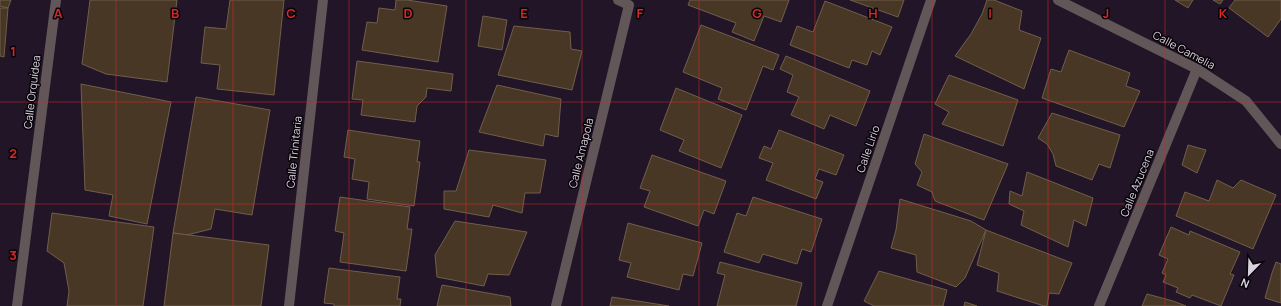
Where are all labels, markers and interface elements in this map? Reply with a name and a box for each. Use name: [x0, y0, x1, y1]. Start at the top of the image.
text: A: [54, 4, 63, 22]
text: B: [171, 4, 179, 22]
text: C: [286, 4, 296, 22]
text: D: [403, 4, 413, 22]
text: E: [520, 4, 528, 22]
text: F: [637, 4, 644, 22]
text: G: [752, 4, 762, 22]
text: H: [868, 4, 878, 22]
text: I: [988, 4, 992, 22]
text: J: [1103, 4, 1109, 22]
text: K: [1219, 4, 1228, 22]
street label: Calle Camelia: [1150, 27, 1218, 72]
text: 1: [10, 42, 16, 60]
street label: Calle Orquídea: [20, 54, 43, 130]
street label: Calle Trinitaria: [282, 115, 305, 189]
street label: Calle Amapola: [565, 116, 596, 190]
street label: Calle Lirio: [852, 123, 883, 174]
text: 2: [9, 144, 17, 162]
street label: Calle Azucena: [1116, 147, 1157, 219]
text: 3: [9, 246, 17, 264]
north arrow: [1229, 254, 1269, 294]
text: N: [1238, 275, 1251, 292]

